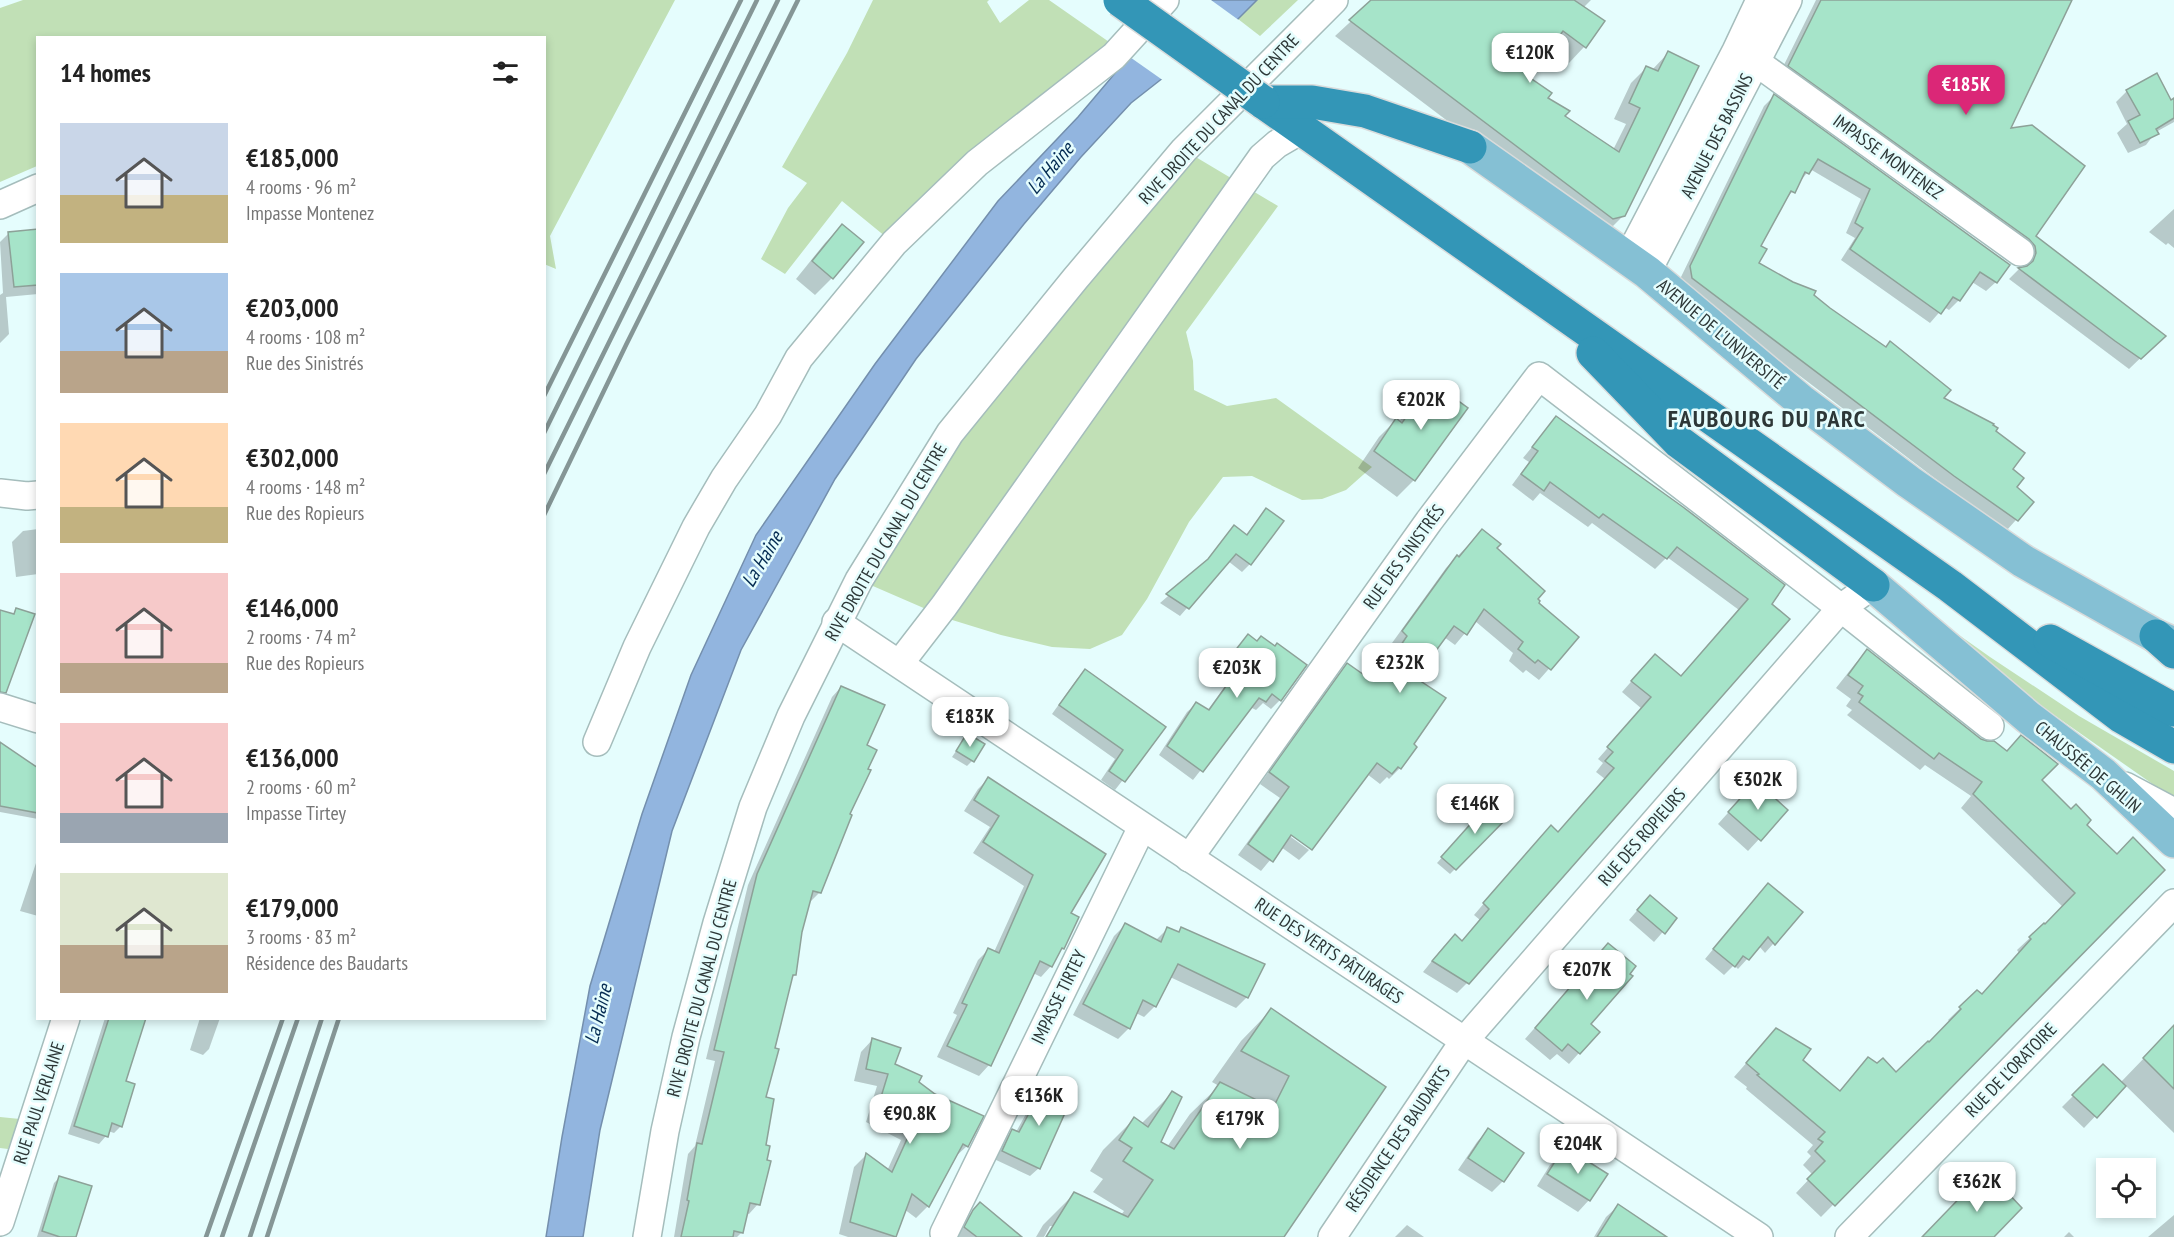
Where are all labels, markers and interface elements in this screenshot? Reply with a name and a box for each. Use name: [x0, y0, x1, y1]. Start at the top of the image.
street label: RIVE DROITE DU CANAL DU CENTRE: [1134, 29, 1304, 209]
pin: €120K: [1488, 33, 1572, 84]
text: €120K: [1506, 39, 1554, 65]
text: 14 homes: [60, 56, 151, 89]
icon: filters: [489, 56, 522, 89]
pin: €185K: [1924, 65, 2008, 116]
street label: AVENUE DES BASSINS: [1675, 69, 1758, 202]
text: €185K: [1942, 71, 1990, 97]
street label: IMPASSE MONTENEZ: [1829, 109, 1948, 204]
water label: La Haine: [1021, 135, 1080, 199]
text: €185,000: [246, 141, 339, 174]
icon: home: [108, 147, 180, 219]
text: 4 rooms · 96 m²: [246, 174, 356, 200]
text: Impasse Montenez: [246, 200, 374, 226]
street label: AVENUE DE L'UNIVERSITÉ: [1653, 273, 1790, 394]
text: €203,000: [246, 291, 339, 324]
icon: home: [108, 297, 180, 369]
text: 4 rooms · 108 m²: [246, 324, 365, 350]
text: Rue des Sinistrés: [246, 350, 363, 376]
pin: €202K: [1379, 380, 1463, 431]
text: €202K: [1397, 386, 1445, 412]
district label: FAUBOURG DU PARC: [1668, 403, 1866, 434]
street label: RIVE DROITE DU CANAL DU CENTRE: [819, 439, 952, 645]
text: €302,000: [246, 441, 339, 474]
icon: home: [108, 447, 180, 519]
text: 4 rooms · 148 m²: [246, 474, 365, 500]
text: Rue des Ropieurs: [246, 500, 364, 526]
street label: RUE DES SINISTRÉS: [1358, 500, 1449, 614]
water label: La Haine: [735, 525, 790, 592]
text: €146,000: [246, 591, 339, 624]
icon: home: [108, 597, 180, 669]
text: 2 rooms · 74 m²: [246, 624, 356, 650]
pin: €232K: [1358, 643, 1442, 694]
pin: €203K: [1195, 648, 1279, 699]
text: €232K: [1376, 649, 1424, 675]
text: Rue des Ropieurs: [246, 650, 364, 676]
text: €203K: [1213, 654, 1261, 680]
pin: €183K: [928, 697, 1012, 748]
text: €183K: [946, 703, 994, 729]
street label: CHAUSSÉE DE GHLIN: [2031, 716, 2146, 818]
text: €136,000: [246, 741, 339, 774]
icon: home: [108, 747, 180, 819]
pin: €302K: [1716, 760, 1800, 811]
text: €302K: [1734, 766, 1782, 792]
text: 2 rooms · 60 m²: [246, 774, 356, 800]
street label: RUE DES ROPIEURS: [1593, 783, 1691, 890]
pin: €146K: [1433, 784, 1517, 835]
text: €146K: [1451, 790, 1499, 816]
text: Impasse Tirtey: [246, 800, 346, 826]
street label: RIVE DROITE DU CANAL DU CENTRE: [661, 876, 742, 1099]
text: €179,000: [246, 891, 339, 924]
street label: RUE DES VERTS PÂTURAGES: [1251, 892, 1408, 1009]
icon: home: [108, 897, 180, 969]
text: 3 rooms · 83 m²: [246, 924, 356, 950]
street label: IMPASSE TIRTEY: [1026, 945, 1092, 1048]
text: Résidence des Baudarts: [246, 950, 408, 976]
pin: €207K: [1545, 950, 1629, 1001]
text: €207K: [1563, 956, 1611, 982]
water label: La Haine: [578, 980, 618, 1046]
street label: RUE DE L'ORATOIRE: [1960, 1018, 2061, 1122]
street label: RUE PAUL VERLAINE: [8, 1039, 69, 1167]
street label: RÉSIDENCE DES BAUDARTS: [1340, 1061, 1455, 1216]
pin: €136K: [997, 1076, 1081, 1127]
text: €136K: [1015, 1082, 1063, 1108]
pin: €90.8K: [861, 1094, 959, 1145]
pin: €179K: [1198, 1099, 1282, 1150]
text: €90.8K: [884, 1100, 936, 1126]
text: €179K: [1216, 1105, 1264, 1131]
pin: €204K: [1536, 1124, 1620, 1175]
text: €204K: [1554, 1130, 1602, 1156]
map controls: [2096, 1158, 2156, 1218]
button: locate: [2096, 1158, 2156, 1218]
pin: €362K: [1935, 1162, 2019, 1213]
text: €362K: [1953, 1168, 2001, 1194]

